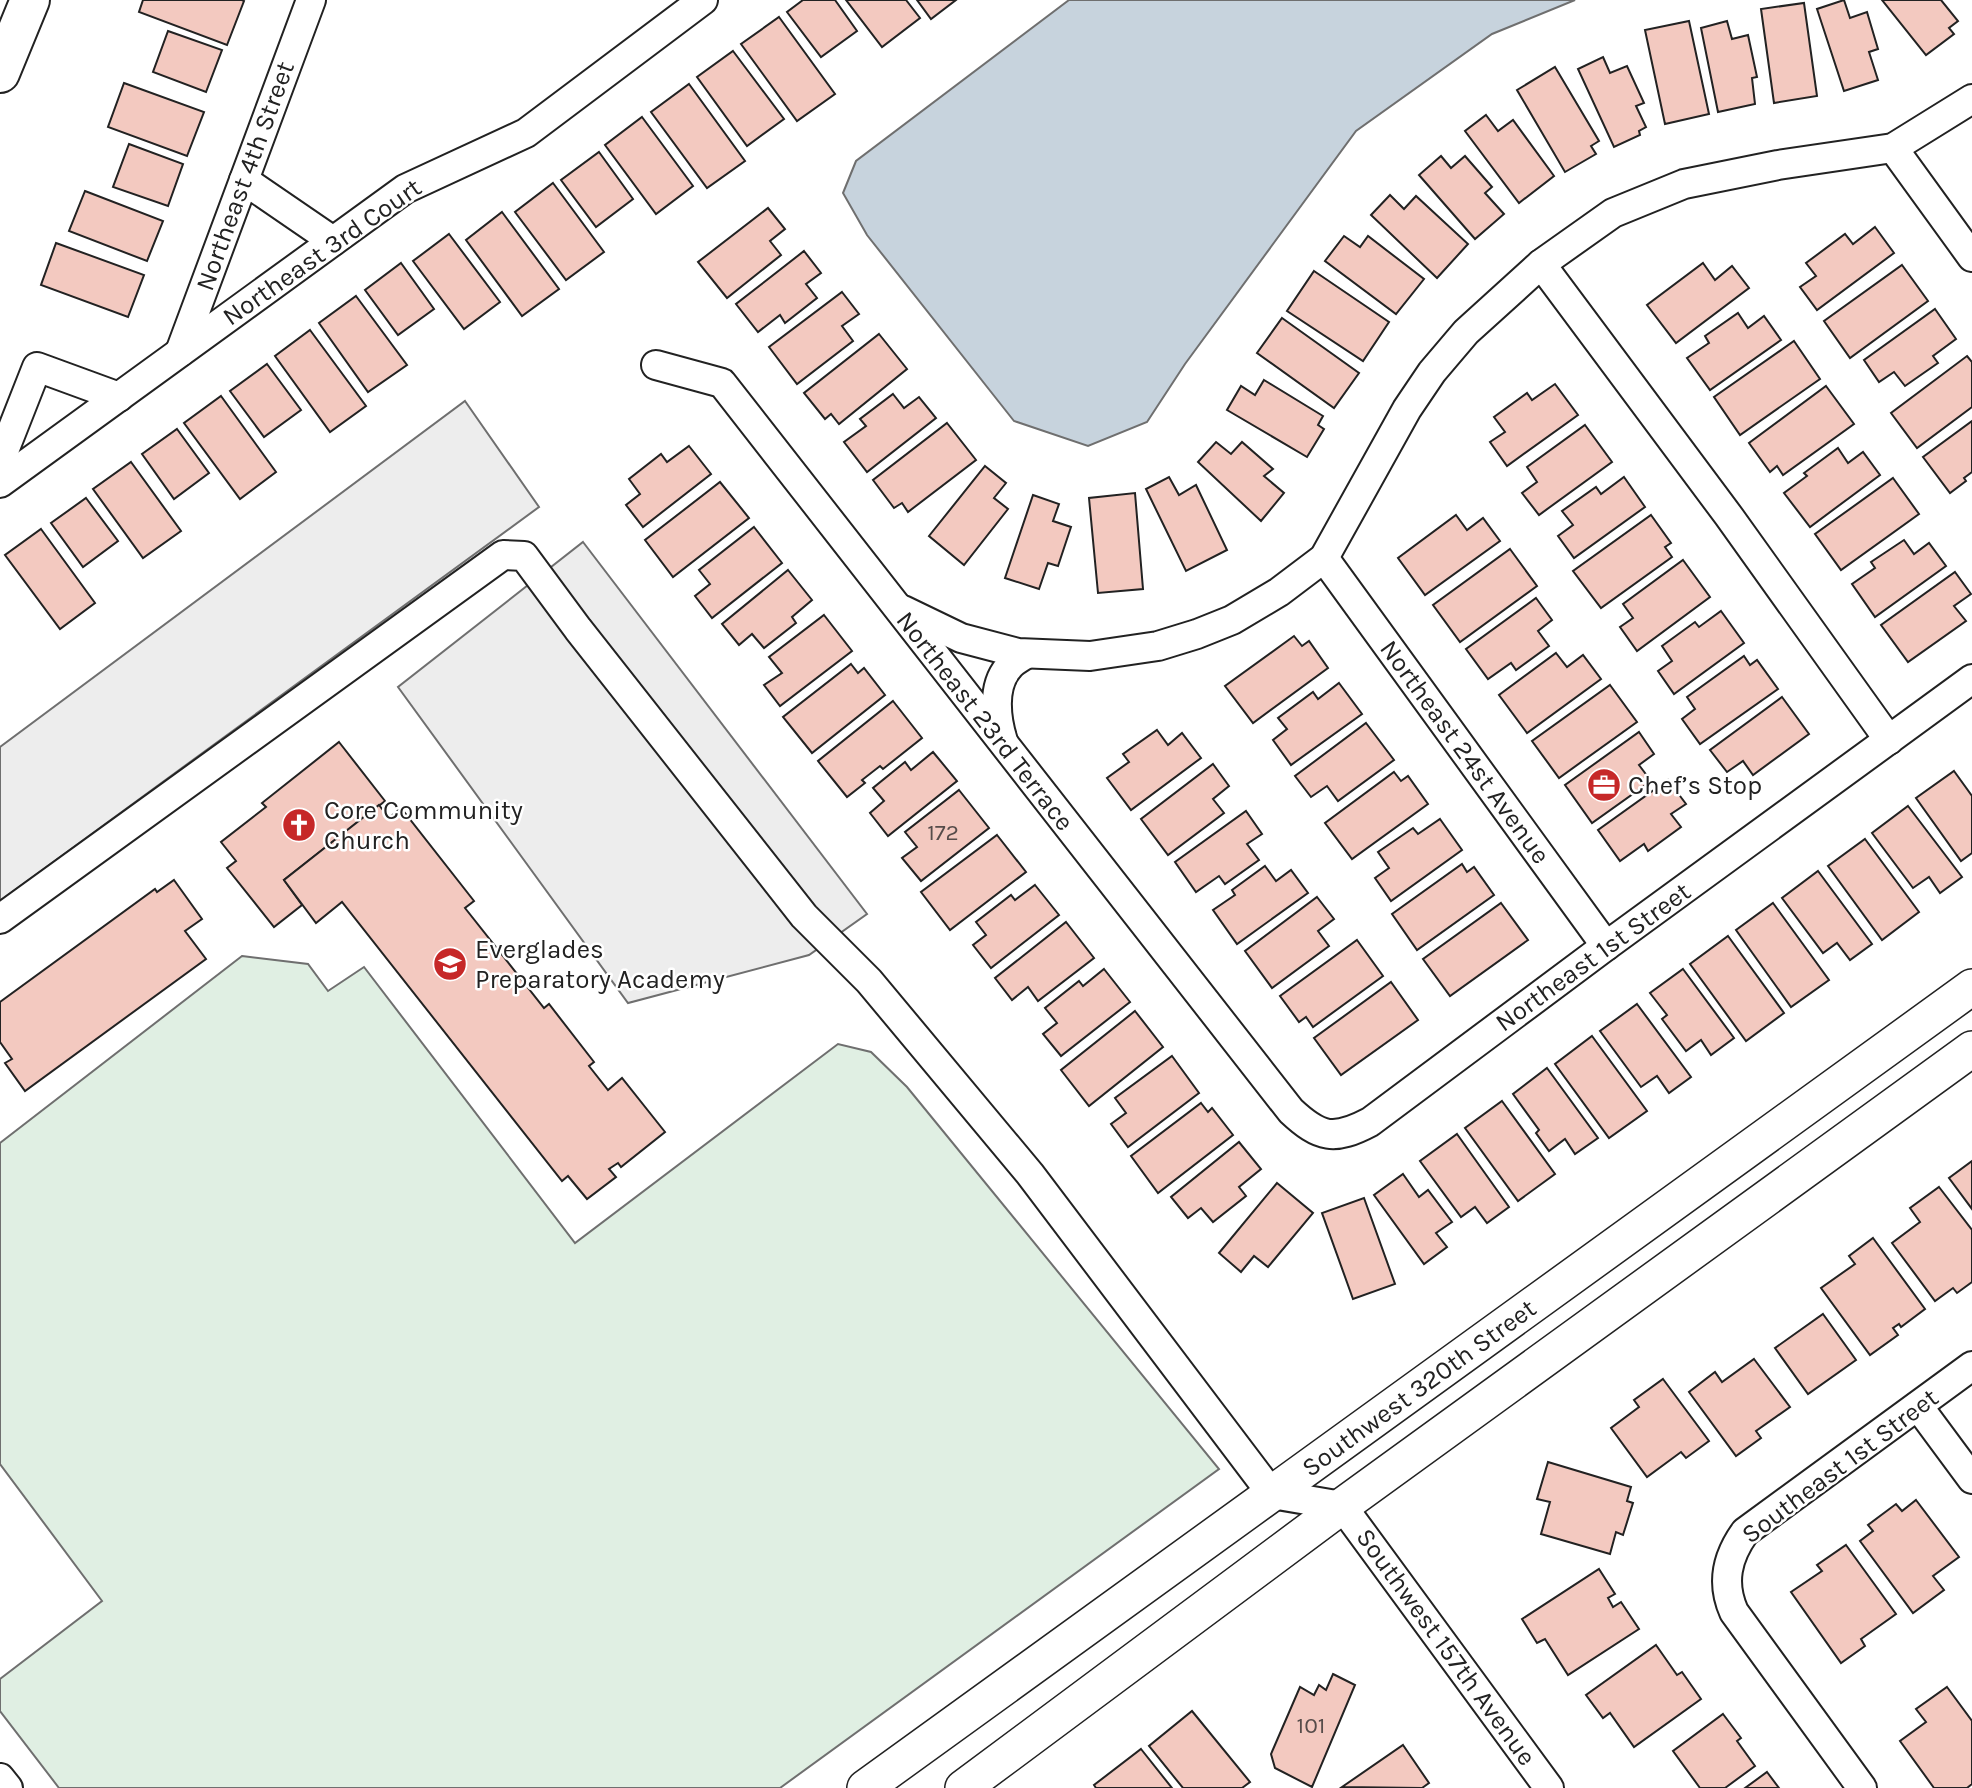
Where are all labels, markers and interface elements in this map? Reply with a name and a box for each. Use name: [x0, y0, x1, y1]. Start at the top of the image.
street label: Northeast 4th Street: [189, 57, 301, 295]
street label: Northeast 3rd Court: [217, 172, 428, 332]
street label: Northeast 23rd Terrace: [890, 605, 1080, 837]
street label: Northeast 24st Avenue: [1373, 634, 1557, 870]
office icon: Chef’s Stop: [1585, 766, 1623, 804]
place label: Chef’s Stop: [1628, 770, 1762, 801]
place label: Core Community Church: [324, 795, 523, 856]
church icon: Core Community Church: [280, 806, 318, 844]
house number: 172: [927, 819, 959, 846]
street label: Northeast 1st Street: [1489, 876, 1697, 1038]
place label: Everglades Preparatory Academy: [475, 934, 725, 995]
school or university icon: Everglades Preparatory Academy: [431, 945, 469, 983]
street label: Southwest 320th Street: [1296, 1293, 1542, 1483]
street label: Southeast 1st Street: [1736, 1382, 1945, 1550]
street label: Southwest 157th Avenue: [1350, 1522, 1542, 1772]
house number: 101: [1297, 1712, 1325, 1739]

